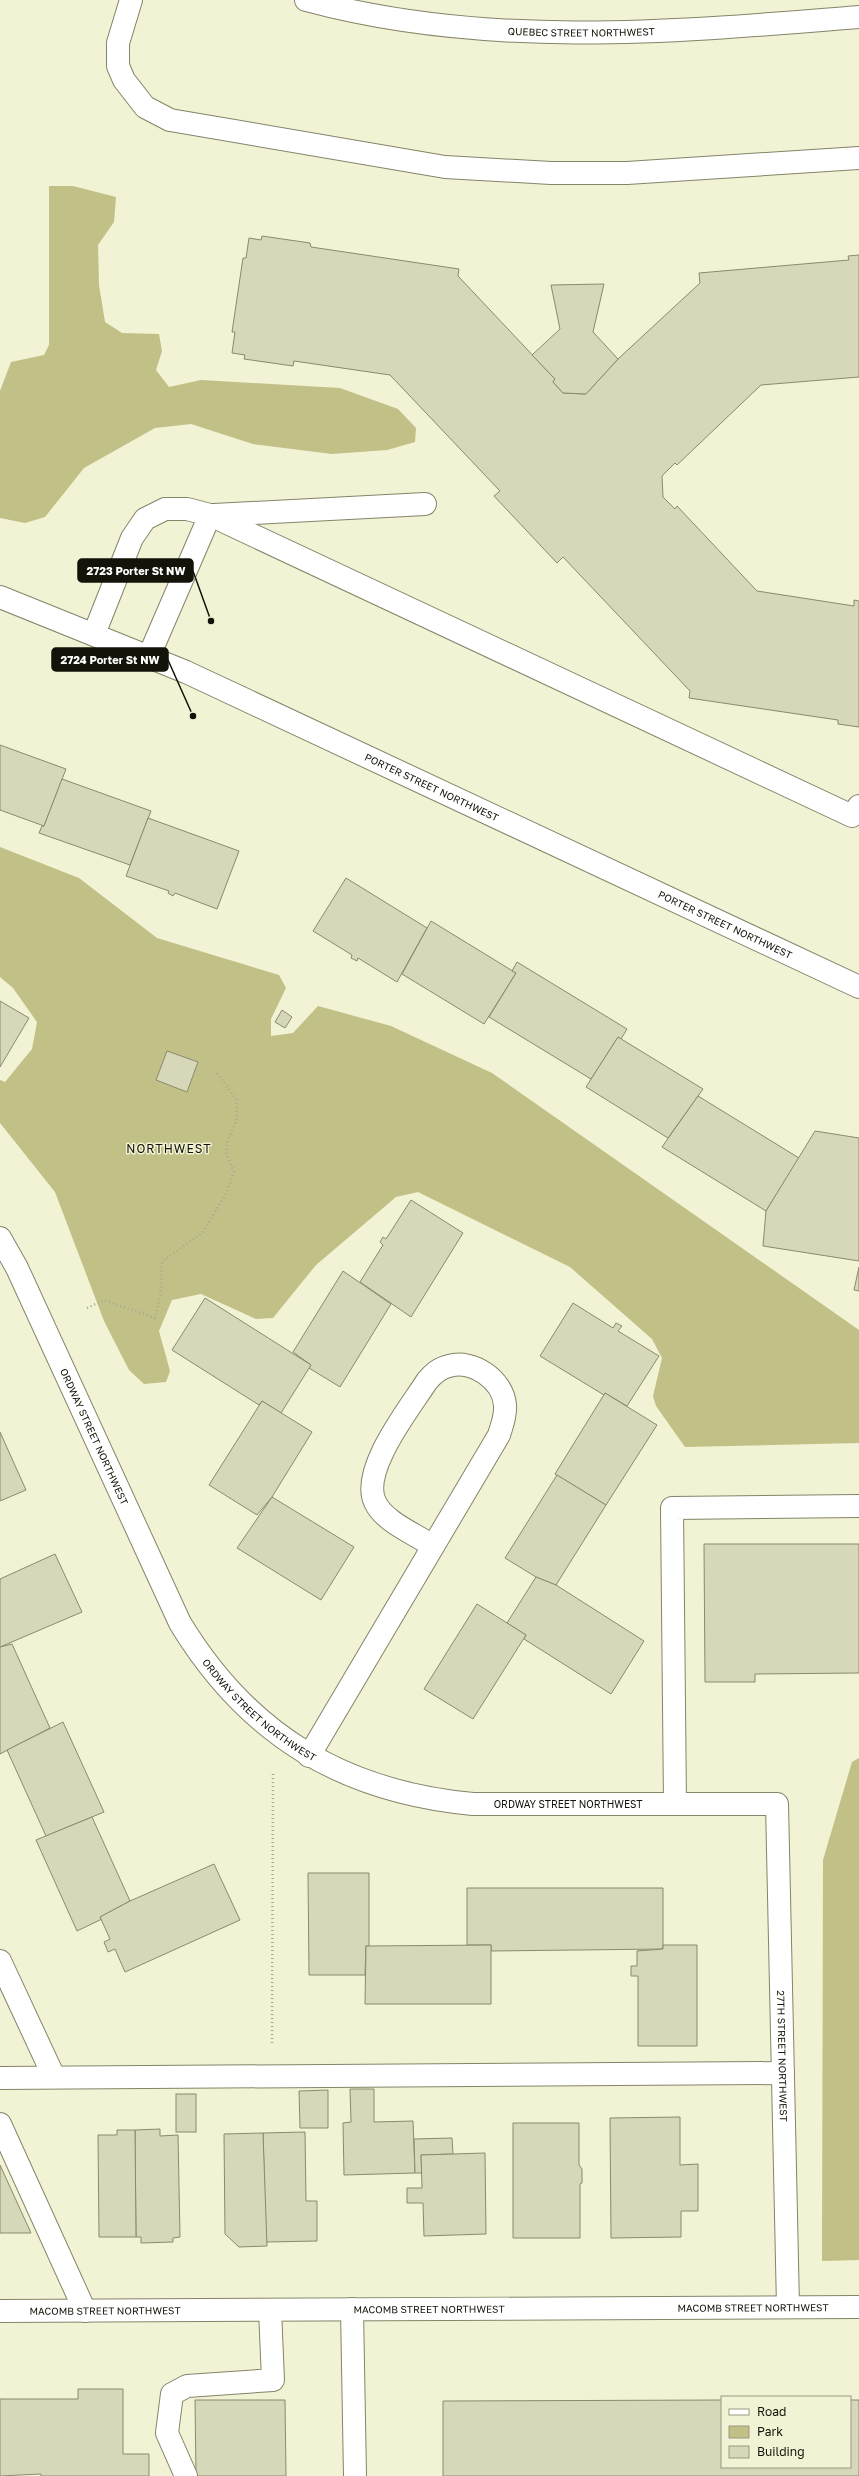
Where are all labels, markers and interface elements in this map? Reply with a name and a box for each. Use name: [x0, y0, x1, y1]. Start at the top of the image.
street label: QUEBEC STREET NORTHWEST: [508, 25, 655, 39]
callout: 2723 Porter St NW: [78, 559, 193, 582]
text: 2723 Porter St NW: [87, 564, 185, 577]
callout: 2724 Porter St NW: [52, 648, 168, 671]
text: 2724 Porter St NW: [60, 653, 160, 666]
street label: PORTER STREET NORTHWEST: [363, 751, 501, 824]
street label: PORTER STREET NORTHWEST: [656, 888, 794, 961]
district label: NORTHWEST: [126, 1141, 212, 1156]
street label: ORDWAY STREET NORTHWEST: [58, 1366, 131, 1507]
street label: ORDWAY STREET NORTHWEST: [200, 1656, 318, 1763]
street label: ORDWAY STREET NORTHWEST: [494, 1798, 643, 1810]
street label: 27TH STREET NORTHWEST: [775, 1990, 790, 2122]
street label: MACOMB STREET NORTHWEST: [677, 2301, 829, 2314]
street label: MACOMB STREET NORTHWEST: [353, 2303, 505, 2315]
street label: MACOMB STREET NORTHWEST: [29, 2304, 181, 2317]
legend: [721, 2396, 851, 2468]
text: Road: [757, 2404, 786, 2419]
text: Park: [757, 2424, 783, 2439]
text: Building: [757, 2444, 805, 2459]

